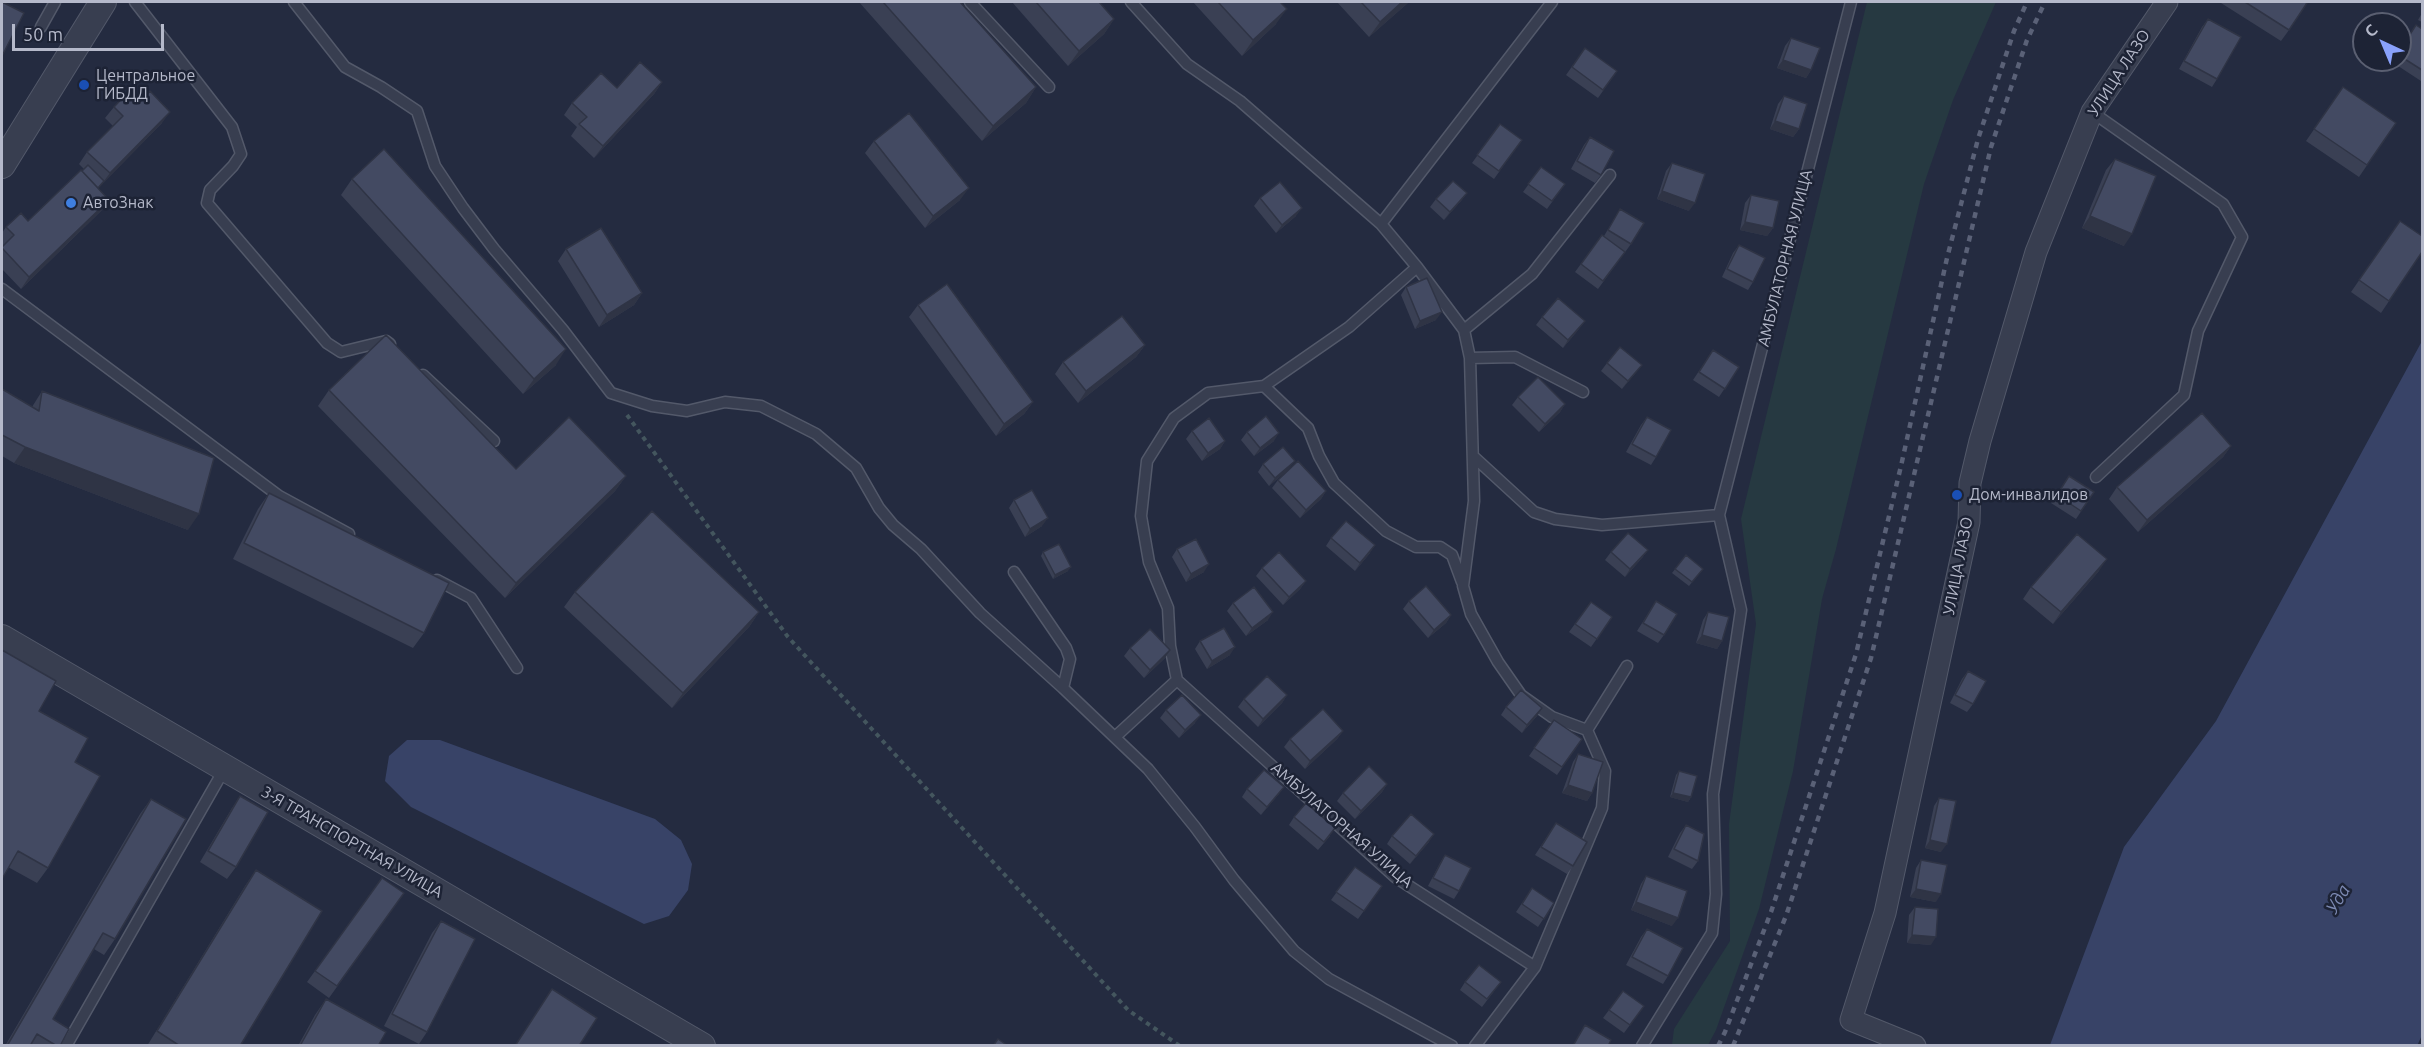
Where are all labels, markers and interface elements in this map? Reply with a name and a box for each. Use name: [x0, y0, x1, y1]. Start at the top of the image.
scale bar: [15, 12, 166, 50]
north arrow: [2352, 12, 2412, 72]
text: С: [2361, 20, 2381, 41]
text: 50 m: [23, 24, 63, 44]
street label: УЛИЦА ЛАЗО: [2084, 26, 2154, 120]
place label: Центральное ГИБДД: [96, 66, 195, 104]
marker: Центральное ГИБДД: [77, 78, 91, 92]
street label: АМБУЛАТОРНАЯ УЛИЦА: [1754, 167, 1816, 349]
place label: АвтоЗнак: [83, 193, 153, 213]
marker: АвтоЗнак: [64, 196, 78, 210]
place label: Дом-инвалидов: [1969, 485, 2088, 505]
marker: Дом-инвалидов: [1950, 488, 1964, 502]
street label: УЛИЦА ЛАЗО: [1939, 515, 1977, 617]
street label: АМБУЛАТОРНАЯ УЛИЦА: [1267, 758, 1417, 892]
street label: 3-Я ТРАНСПОРТНАЯ УЛИЦА: [258, 782, 446, 902]
water label: Уда: [2321, 881, 2355, 917]

